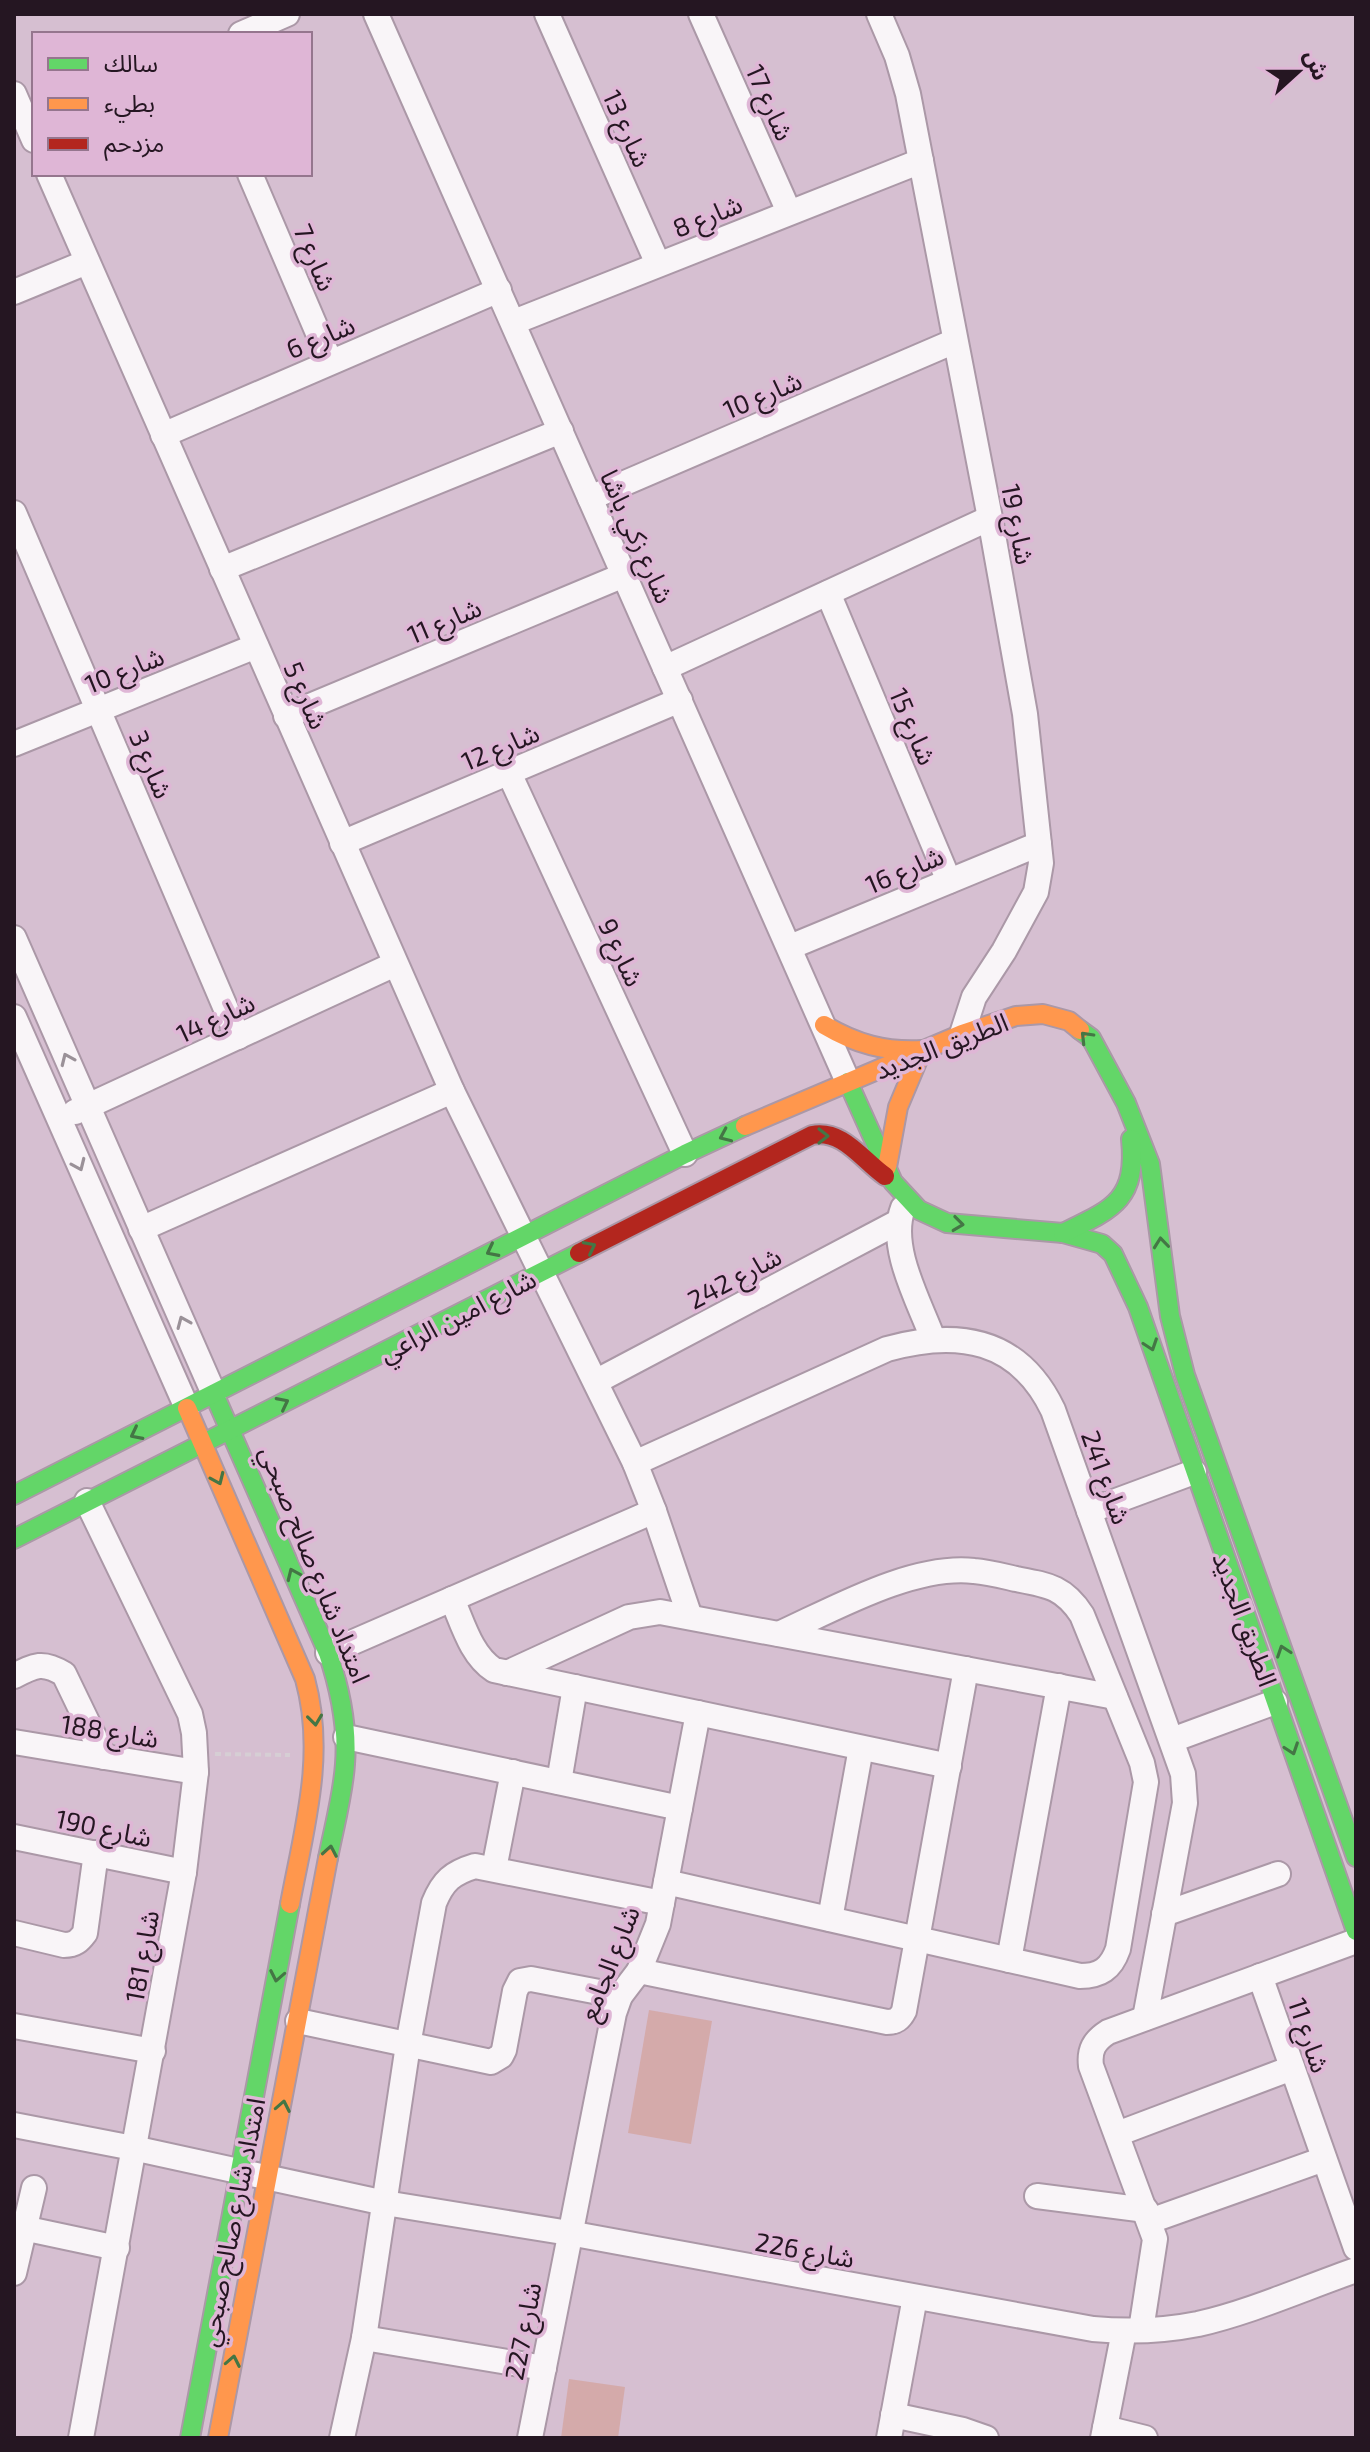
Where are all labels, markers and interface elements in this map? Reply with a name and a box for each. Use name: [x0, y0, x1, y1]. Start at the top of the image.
legend: [32, 32, 312, 176]
north arrow: [1258, 32, 1338, 112]
text: ش: [1299, 46, 1335, 84]
text: سالك: [104, 48, 158, 77]
street label: شارع 17: [736, 59, 801, 147]
street label: شارع 13: [593, 85, 659, 173]
text: بطيء: [104, 88, 155, 123]
text: مزدحم: [104, 128, 164, 161]
street label: شارع 8: [668, 187, 748, 248]
street label: شارع 7: [283, 219, 344, 297]
street label: شارع 6: [281, 308, 361, 369]
street label: شارع 10: [718, 364, 808, 429]
street label: شارع زكي باشا: [589, 464, 681, 610]
street label: شارع 19: [991, 481, 1042, 568]
street label: شارع 11: [402, 591, 488, 654]
street label: شارع 10: [80, 639, 170, 703]
street label: شارع 5: [274, 657, 335, 736]
street label: شارع 15: [879, 683, 944, 771]
street label: شارع 12: [456, 716, 545, 781]
street label: شارع 3: [119, 725, 180, 805]
street label: شارع 16: [860, 839, 950, 904]
street label: شارع 9: [588, 913, 651, 993]
street label: شارع 14: [171, 985, 261, 1053]
street label: الطريق الجديد: [870, 1005, 1013, 1087]
one-way arrow: [1081, 1032, 1095, 1046]
one-way arrow: [61, 1053, 77, 1067]
one-way arrow: [719, 1126, 733, 1142]
one-way arrow: [818, 1127, 830, 1145]
one-way arrow: [69, 1157, 85, 1171]
one-way arrow: [952, 1215, 965, 1232]
one-way arrow: [1152, 1236, 1169, 1249]
street label: شارع 242: [682, 1239, 789, 1319]
one-way arrow: [486, 1241, 501, 1257]
one-way arrow: [582, 1241, 597, 1257]
street label: شارع امين الراعي: [373, 1262, 543, 1373]
one-way arrow: [176, 1316, 192, 1331]
one-way arrow: [1141, 1337, 1157, 1351]
one-way arrow: [275, 1397, 290, 1412]
one-way arrow: [130, 1424, 145, 1439]
street label: شارع 241: [1071, 1426, 1138, 1530]
street label: امتداد شارع صالح صبحي: [249, 1441, 378, 1689]
one-way arrow: [209, 1471, 225, 1486]
street label: الطريق الجديد: [1206, 1548, 1285, 1691]
one-way arrow: [287, 1568, 303, 1582]
one-way arrow: [1277, 1645, 1293, 1659]
street label: شارع 188: [58, 1707, 161, 1758]
one-way arrow: [306, 1713, 323, 1727]
one-way arrow: [1282, 1741, 1299, 1755]
street label: شارع 190: [52, 1802, 155, 1857]
one-way arrow: [320, 1844, 337, 1857]
street label: شارع الجامع: [571, 1901, 651, 2027]
street label: شارع 181: [118, 1908, 169, 2005]
one-way arrow: [269, 1970, 286, 1983]
street label: شارع 11: [1278, 1993, 1337, 2078]
street label: امتداد شارع صالح صبحي: [192, 2095, 276, 2350]
one-way arrow: [273, 2100, 290, 2113]
street label: شارع 226: [752, 2225, 857, 2278]
street label: شارع 227: [497, 2279, 552, 2384]
one-way arrow: [223, 2355, 240, 2368]

